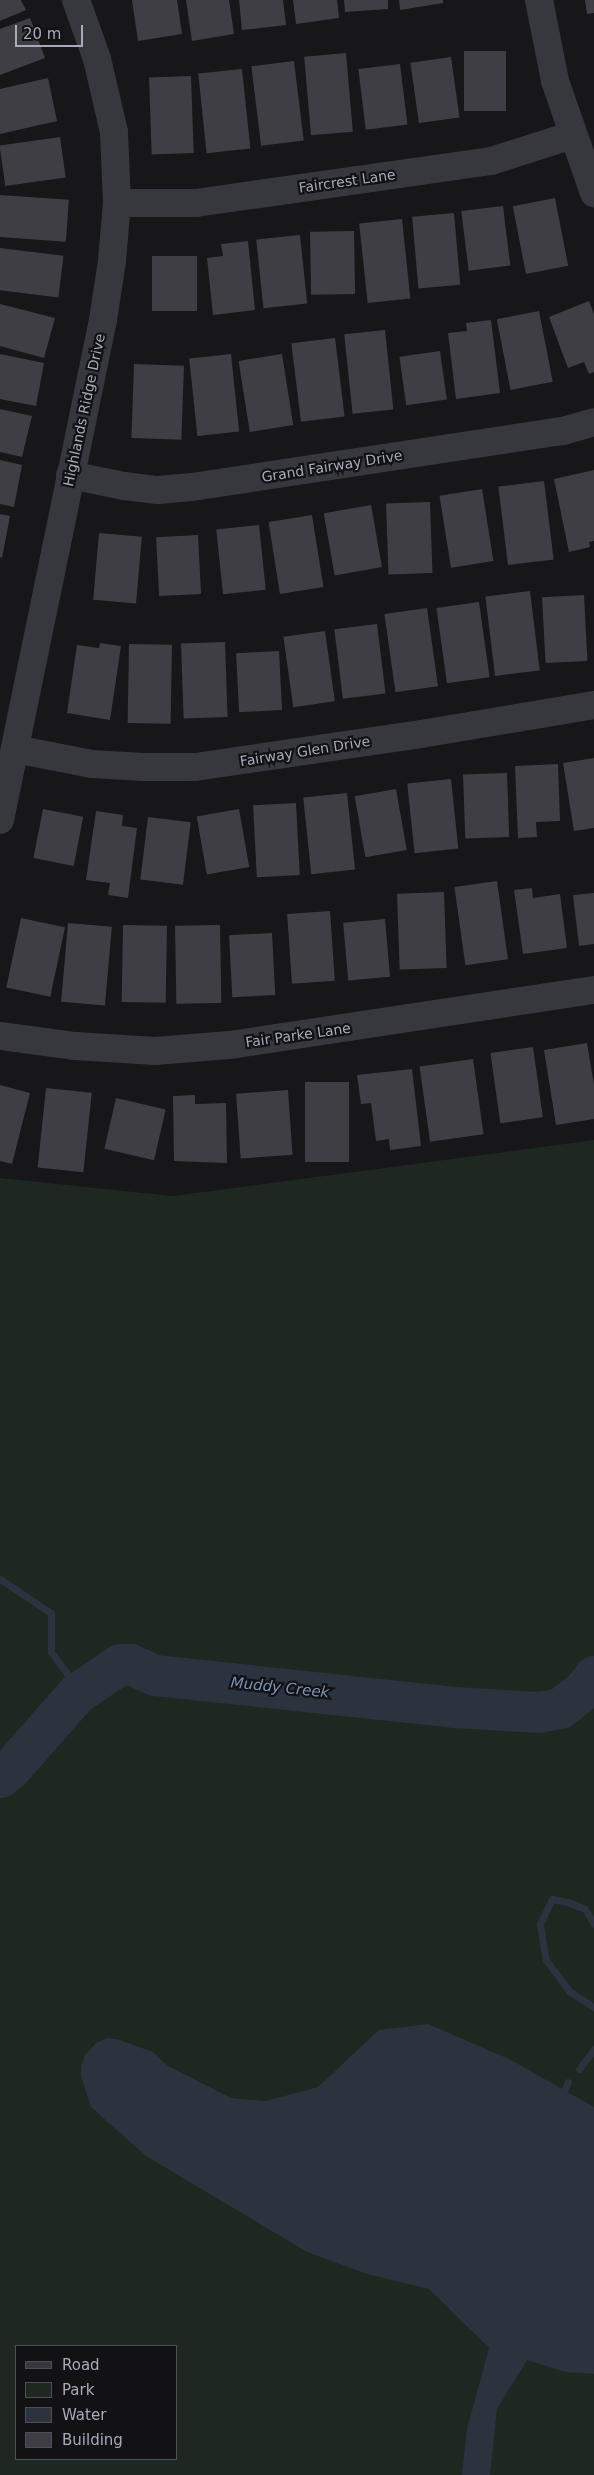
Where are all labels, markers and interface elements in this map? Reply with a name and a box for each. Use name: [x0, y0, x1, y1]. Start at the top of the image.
scale bar: [18, 15, 85, 47]
text: 20 m: [23, 25, 61, 43]
street label: Faircrest Lane: [298, 166, 396, 196]
street label: Highlands Ridge Drive: [60, 332, 108, 488]
street label: Grand Fairway Drive: [260, 447, 404, 485]
street label: Fairway Glen Drive: [239, 732, 371, 770]
street label: Fair Parke Lane: [244, 1019, 352, 1051]
water label: Muddy Creek: [230, 1674, 330, 1702]
legend: [15, 2345, 178, 2460]
text: Road: [62, 2356, 100, 2374]
text: Park: [62, 2381, 94, 2399]
text: Water: [62, 2406, 106, 2424]
text: Building: [62, 2431, 123, 2449]

